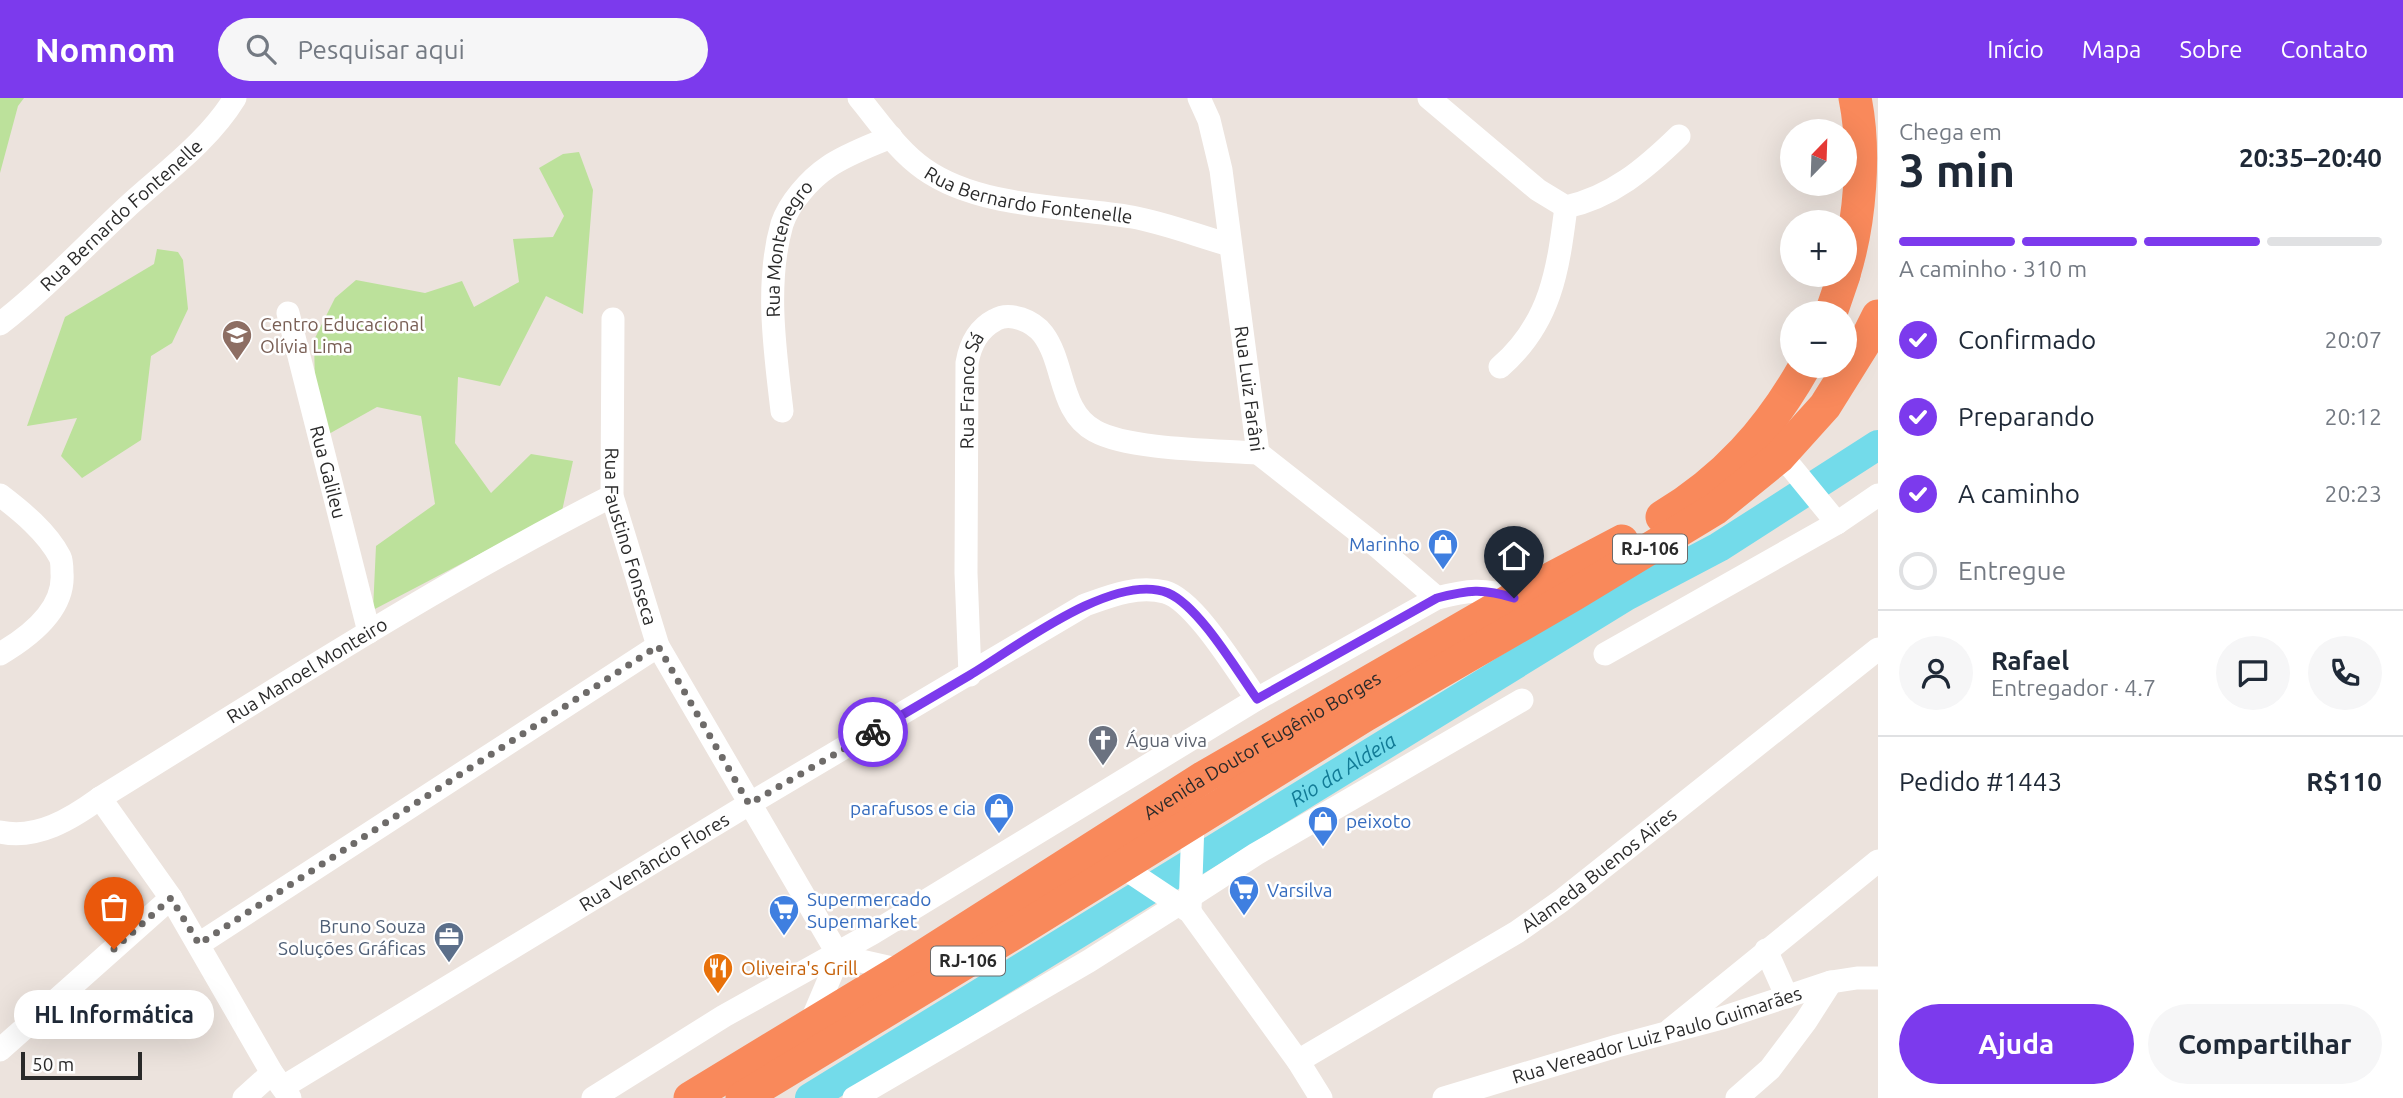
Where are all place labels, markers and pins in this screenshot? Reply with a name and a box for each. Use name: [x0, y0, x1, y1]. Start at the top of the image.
place label: Centro Educacional Olívia Lima: [260, 313, 424, 357]
school or university icon: Centro Educacional Olívia Lima: [220, 318, 254, 362]
pin: [1484, 526, 1544, 598]
shop icon: Marinho: [1426, 527, 1460, 571]
place label: Marinho: [1349, 533, 1420, 555]
church icon: Água viva: [1086, 723, 1120, 767]
place label: Água viva: [1126, 729, 1207, 751]
shop icon: parafusos e cia: [982, 791, 1016, 835]
place label: parafusos e cia: [850, 797, 976, 819]
shop icon: peixoto: [1306, 804, 1340, 848]
place label: peixoto: [1346, 810, 1411, 832]
supermarket icon: Varsilva: [1227, 873, 1261, 917]
pin: [84, 877, 144, 949]
place label: Varsilva: [1267, 879, 1333, 901]
place label: Supermercado Supermarket: [807, 888, 931, 932]
supermarket icon: Supermercado Supermarket: [767, 893, 801, 937]
place label: Bruno Souza Soluções Gráficas: [278, 915, 426, 959]
office icon: Bruno Souza Soluções Gráficas: [432, 920, 466, 964]
restaurant icon: Oliveira's Grill: [701, 951, 735, 995]
place label: Oliveira's Grill: [741, 957, 858, 979]
callout: HL Informática: [14, 991, 214, 1040]

